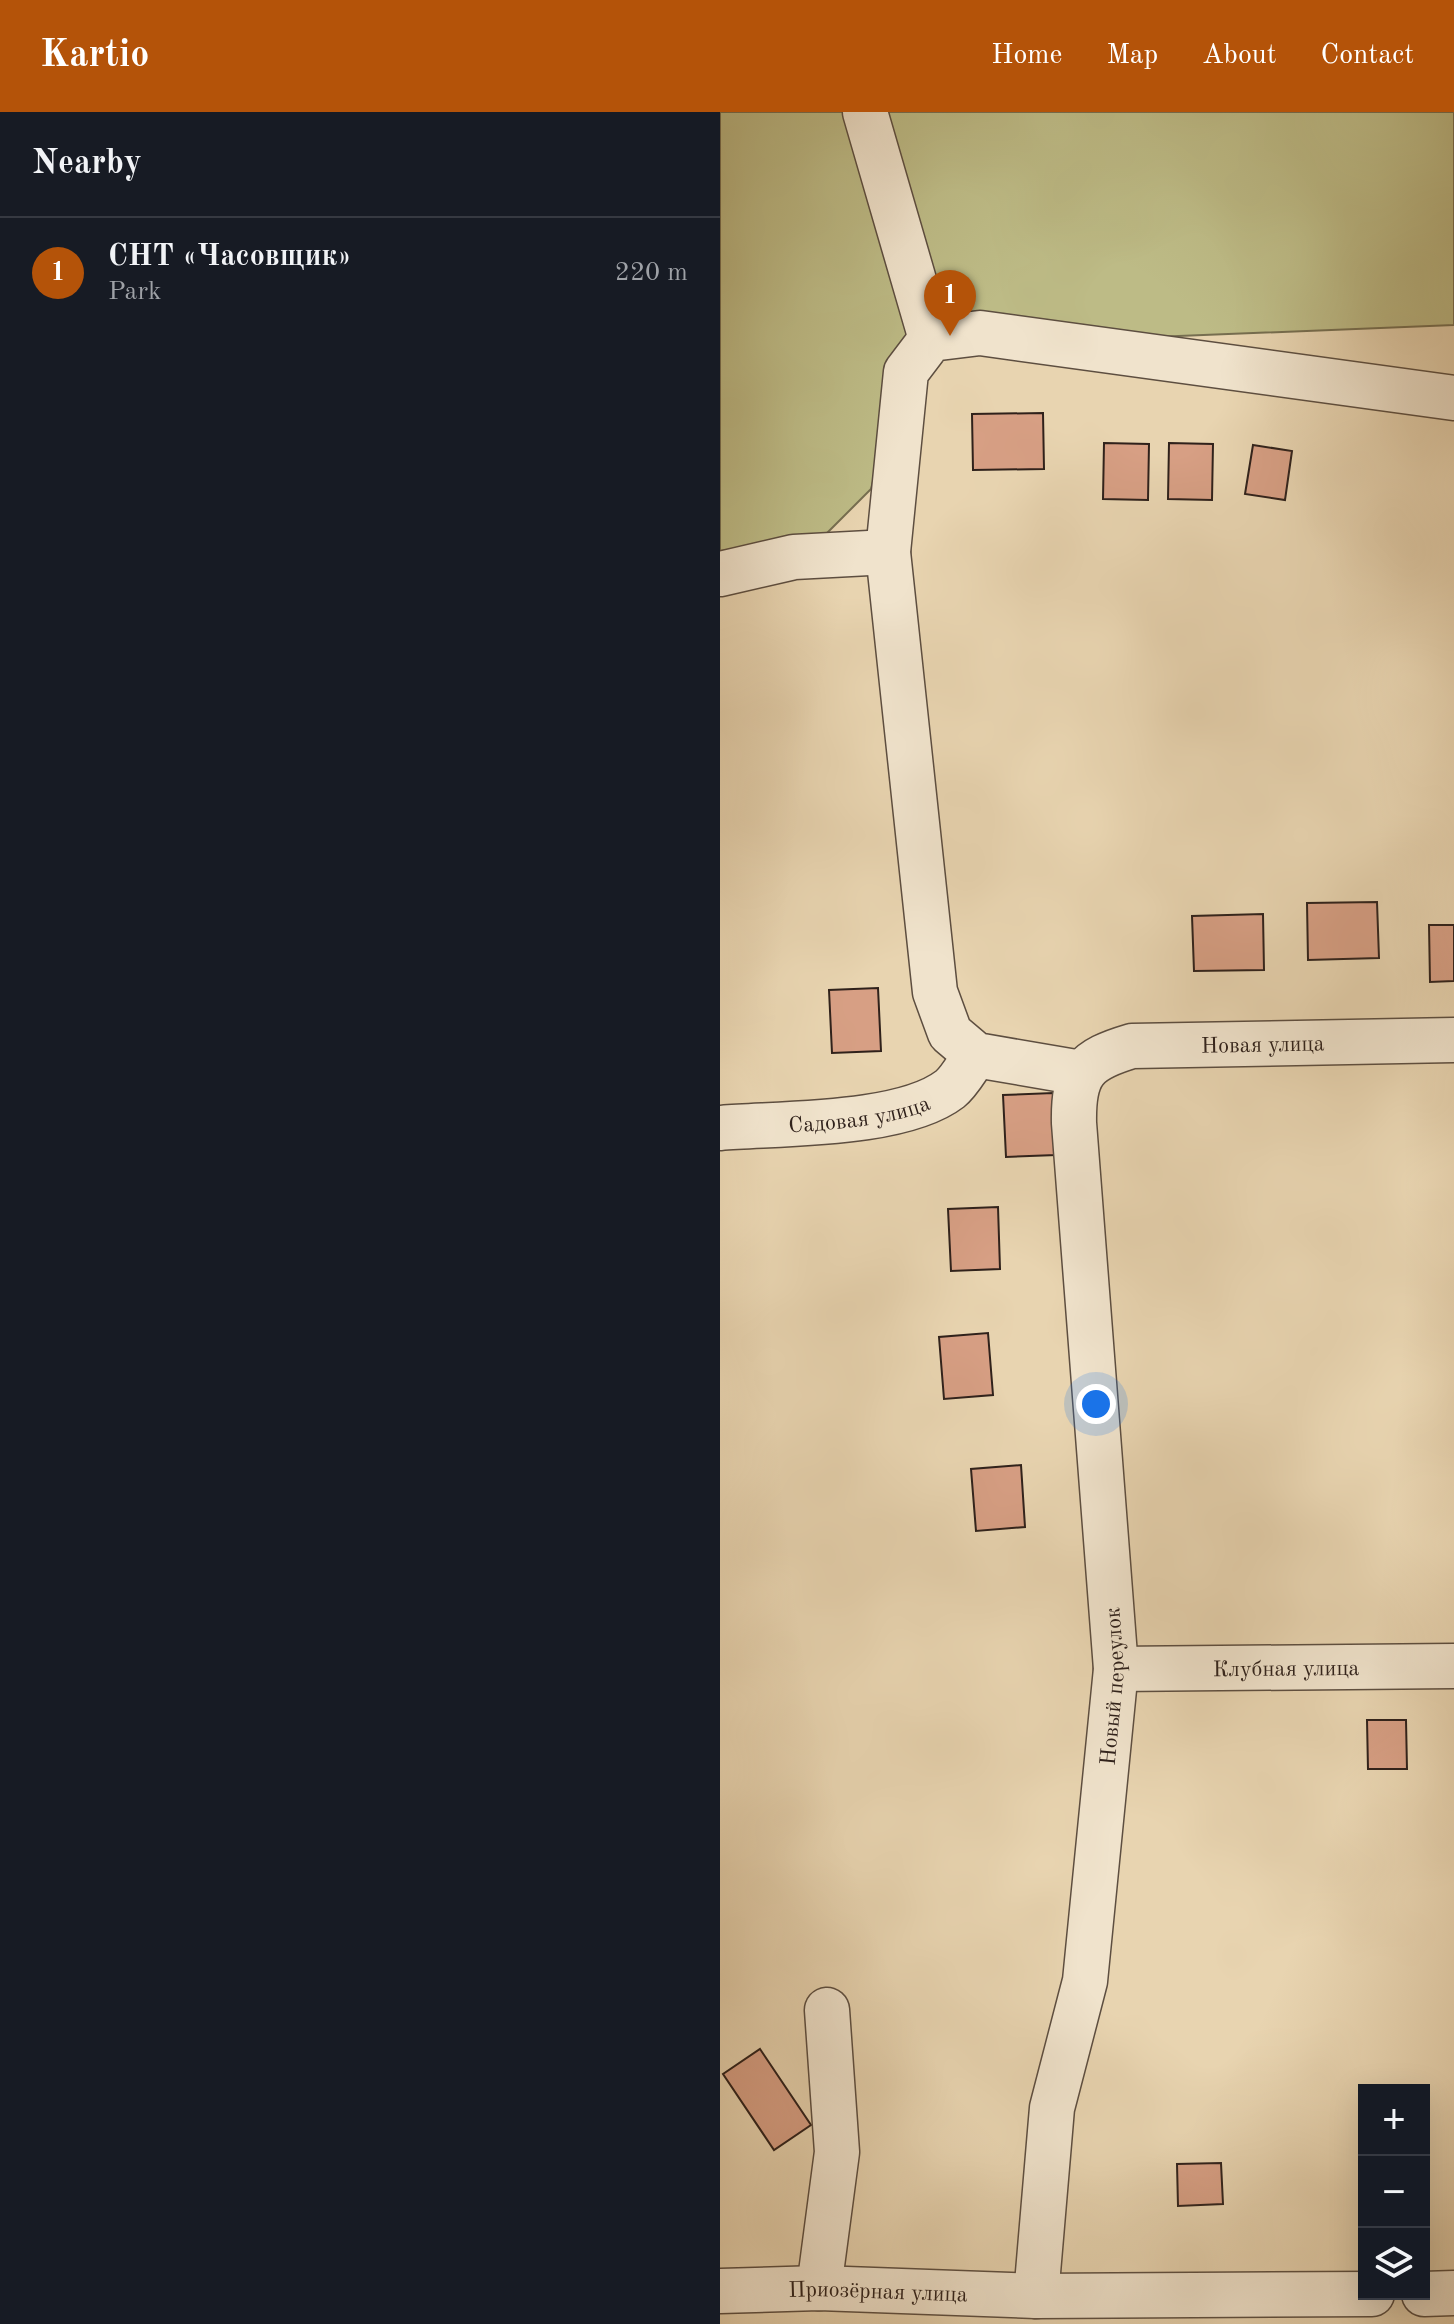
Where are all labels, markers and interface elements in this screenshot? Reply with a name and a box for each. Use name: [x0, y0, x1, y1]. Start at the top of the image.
text: Kartio: [40, 37, 149, 75]
text: Home: [991, 42, 1062, 70]
text: Map: [1106, 42, 1158, 70]
text: About: [1202, 42, 1277, 70]
text: Contact: [1321, 42, 1414, 70]
text: Nearby: [32, 147, 142, 181]
text: СНТ «Часовщик»: [108, 242, 352, 272]
text: 1: [50, 260, 66, 286]
text: 220 m: [615, 260, 688, 286]
pin: 1: [924, 270, 976, 336]
text: Park: [108, 279, 162, 305]
street label: Новая улица: [1201, 1033, 1325, 1058]
street label: Садовая улица: [788, 1093, 934, 1137]
your location: [1076, 1384, 1116, 1424]
street label: Новый переулок: [1097, 1606, 1129, 1767]
street label: Клубная улица: [1213, 1658, 1360, 1681]
map controls: [1358, 2084, 1430, 2300]
button: +: [1358, 2084, 1430, 2156]
button: −: [1358, 2156, 1430, 2228]
button: layers: [1358, 2228, 1430, 2300]
street label: Приозёрная улица: [788, 2279, 968, 2306]

